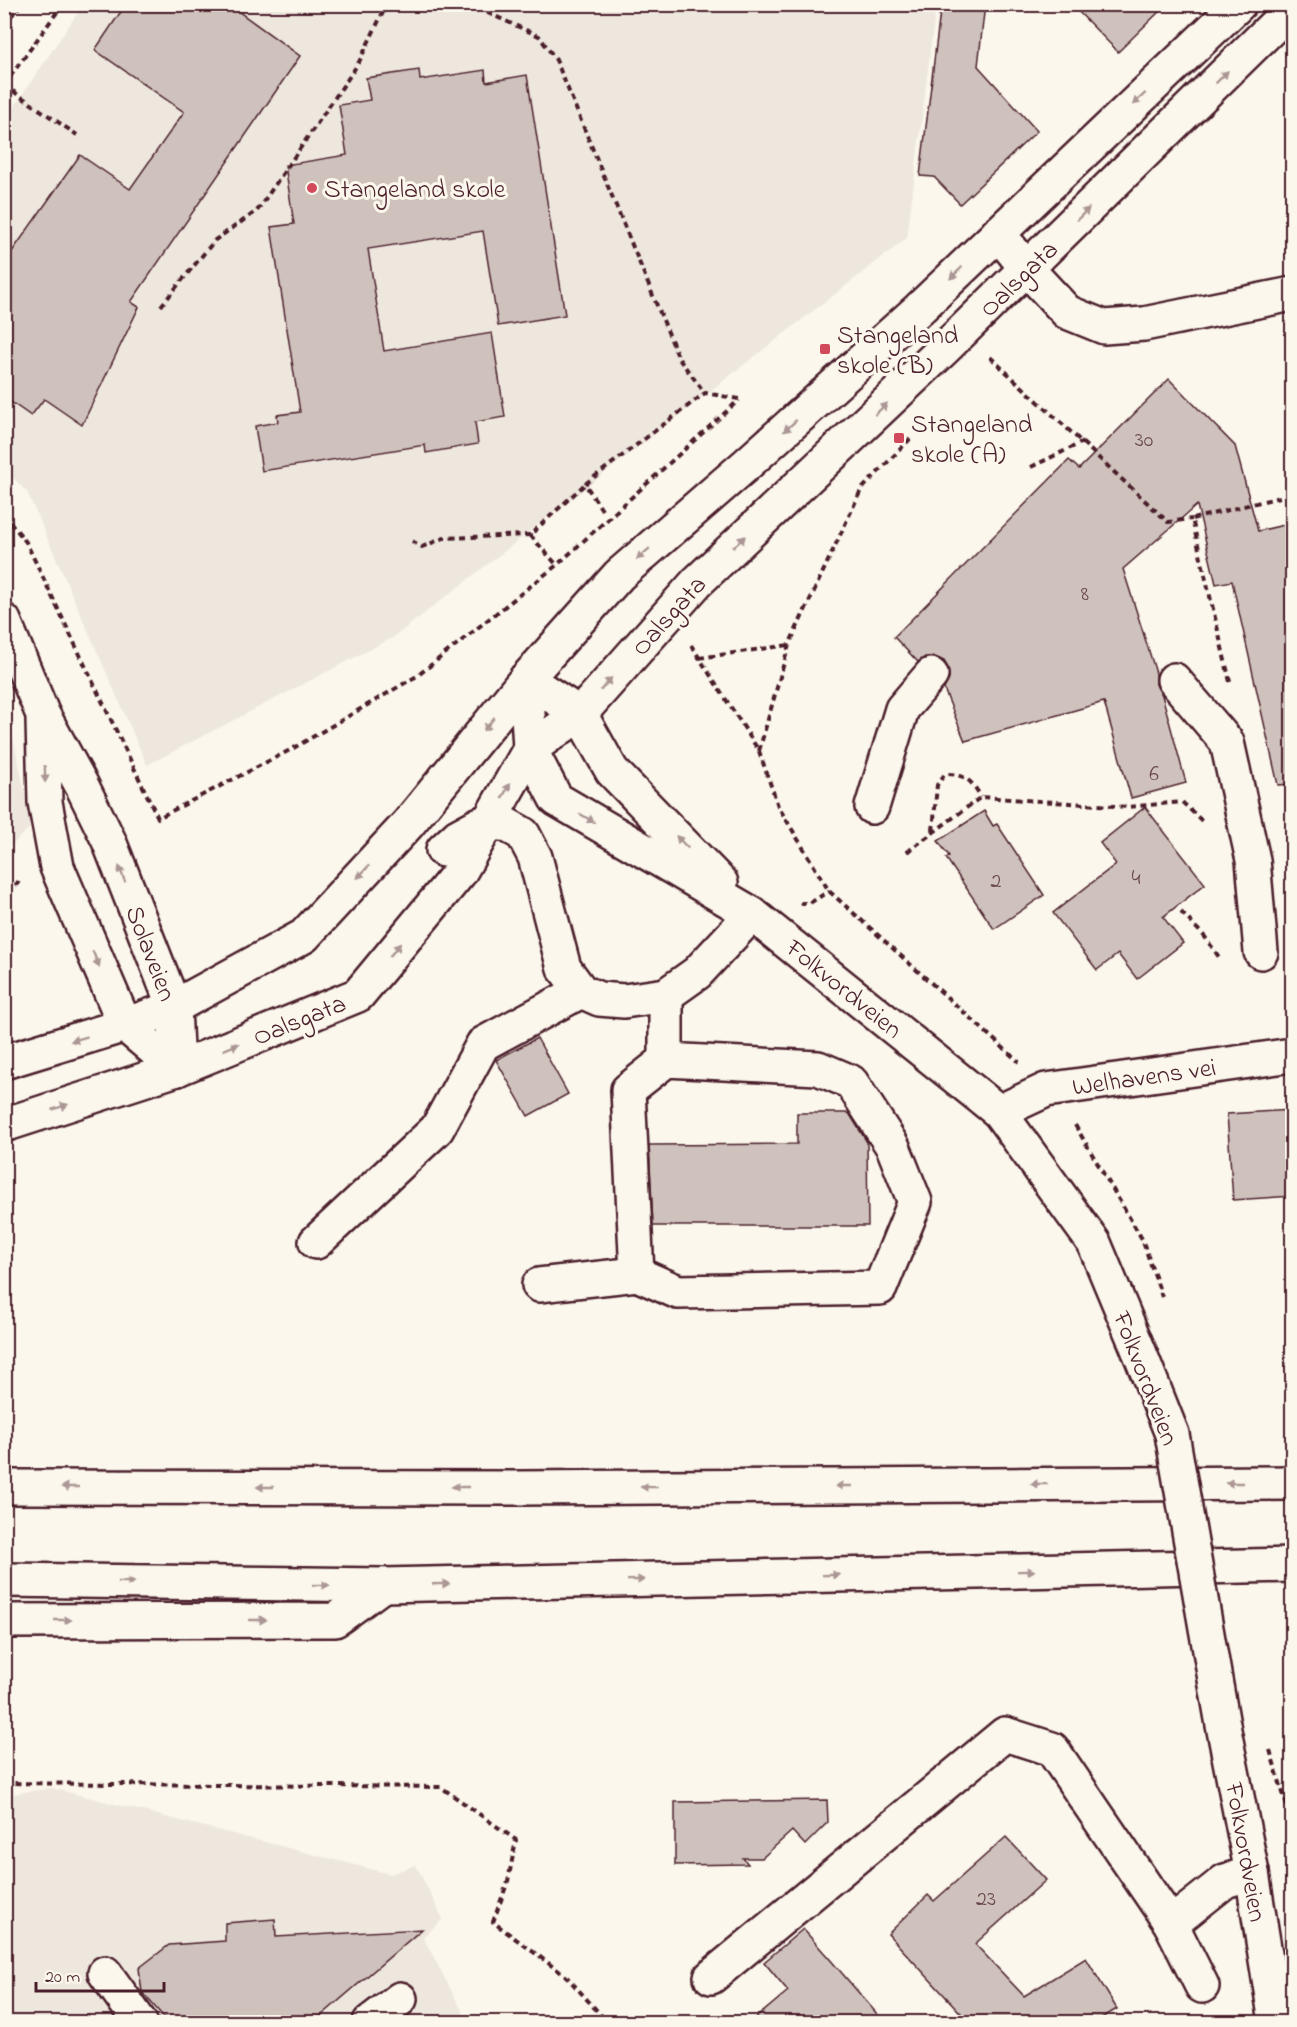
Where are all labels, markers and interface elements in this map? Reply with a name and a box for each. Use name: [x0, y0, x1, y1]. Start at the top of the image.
one-way arrow: [1215, 70, 1229, 84]
one-way arrow: [1133, 91, 1147, 105]
place label: Stangeland skole: [324, 172, 506, 210]
marker: Stangeland skole: [305, 181, 319, 195]
one-way arrow: [1076, 207, 1090, 221]
street label: Oalsgata: [972, 233, 1068, 328]
one-way arrow: [950, 266, 964, 280]
place label: Stangeland skole (B): [837, 318, 959, 386]
marker: Stangeland skole (B): [818, 342, 832, 356]
one-way arrow: [874, 402, 888, 416]
place label: Stangeland skole (A): [911, 407, 1033, 475]
one-way arrow: [783, 419, 798, 432]
house number: 30: [1135, 425, 1153, 457]
marker: Stangeland skole (A): [892, 431, 906, 445]
one-way arrow: [731, 535, 746, 549]
one-way arrow: [636, 547, 651, 560]
street label: Oalsgata: [624, 568, 717, 666]
house number: 8: [1081, 579, 1089, 611]
one-way arrow: [599, 677, 612, 692]
one-way arrow: [483, 716, 496, 732]
house number: 6: [1149, 759, 1159, 791]
one-way arrow: [40, 764, 49, 783]
one-way arrow: [501, 782, 511, 799]
one-way arrow: [579, 812, 595, 823]
one-way arrow: [675, 836, 689, 850]
house number: 4: [1131, 863, 1141, 895]
one-way arrow: [117, 864, 127, 882]
one-way arrow: [356, 865, 370, 880]
house number: 2: [991, 866, 1002, 898]
street label: Solaveien: [114, 901, 185, 1007]
street label: Folkvordveien: [776, 931, 910, 1049]
one-way arrow: [388, 943, 401, 958]
one-way arrow: [92, 951, 101, 968]
street label: Oalsgata: [248, 986, 352, 1058]
one-way arrow: [70, 1035, 88, 1045]
one-way arrow: [222, 1042, 240, 1051]
street label: Welhavens vei: [1070, 1050, 1219, 1108]
one-way arrow: [51, 1102, 69, 1111]
street label: Folkvordveien: [1101, 1306, 1187, 1452]
one-way arrow: [1225, 1478, 1244, 1488]
one-way arrow: [1030, 1479, 1049, 1489]
one-way arrow: [835, 1481, 854, 1491]
one-way arrow: [61, 1482, 80, 1492]
one-way arrow: [256, 1482, 275, 1492]
one-way arrow: [451, 1482, 470, 1492]
one-way arrow: [640, 1482, 659, 1492]
one-way arrow: [1017, 1566, 1036, 1576]
one-way arrow: [822, 1571, 841, 1580]
one-way arrow: [627, 1575, 646, 1584]
one-way arrow: [116, 1577, 135, 1587]
one-way arrow: [432, 1579, 451, 1589]
one-way arrow: [311, 1580, 330, 1589]
one-way arrow: [53, 1615, 72, 1625]
one-way arrow: [248, 1615, 267, 1625]
street label: Folkvordveien: [1213, 1779, 1275, 1925]
house number: 23: [976, 1884, 996, 1916]
scale bar: [36, 1955, 164, 1993]
text: 20 m: [45, 1965, 80, 1991]

